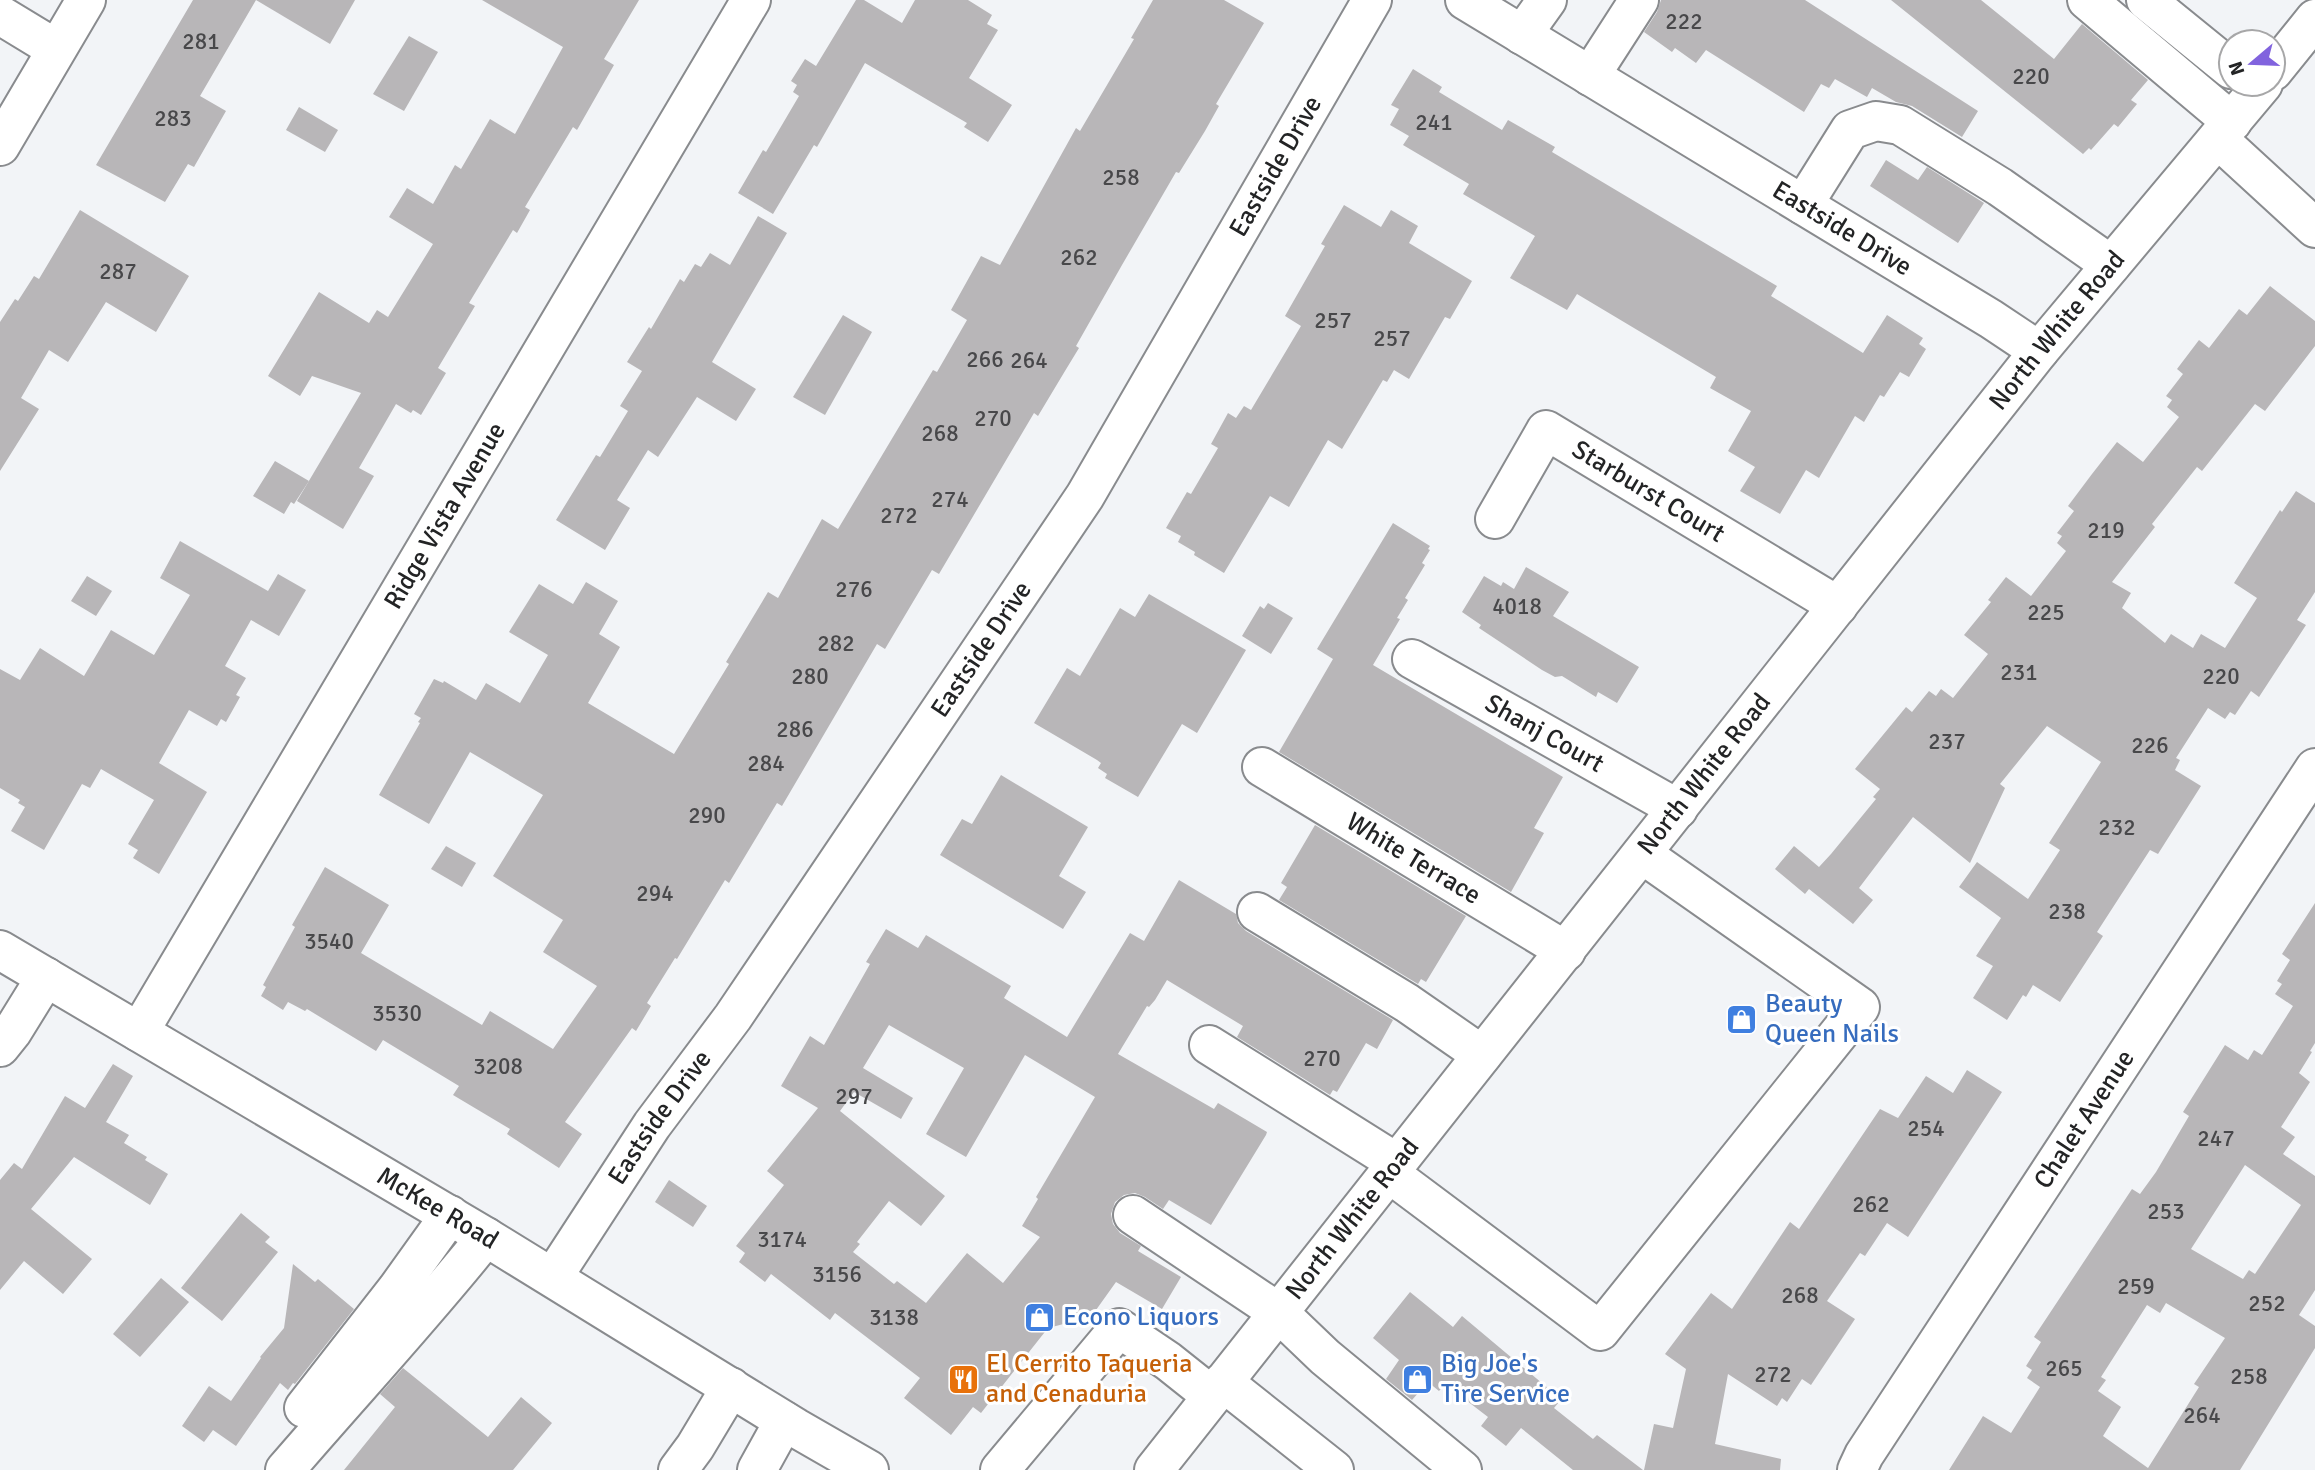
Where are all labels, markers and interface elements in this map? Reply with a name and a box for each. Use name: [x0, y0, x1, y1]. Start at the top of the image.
house number: 222: [1665, 7, 1703, 36]
house number: 281: [182, 27, 220, 56]
north arrow: [2217, 28, 2287, 98]
text: N: [2223, 58, 2250, 78]
house number: 220: [2012, 62, 2050, 91]
street label: Eastside Drive: [1222, 90, 1329, 243]
house number: 283: [154, 104, 192, 133]
house number: 241: [1415, 108, 1453, 137]
house number: 258: [1102, 163, 1140, 192]
street label: Eastside Drive: [1766, 174, 1918, 283]
house number: 262: [1060, 243, 1098, 272]
street label: North White Road: [1982, 244, 2132, 417]
house number: 287: [99, 257, 137, 286]
house number: 257: [1314, 306, 1352, 335]
house number: 257: [1373, 324, 1411, 353]
house number: 266: [966, 345, 1004, 374]
house number: 264: [1010, 346, 1048, 375]
house number: 270: [974, 404, 1012, 433]
street label: Ridge Vista Avenue: [377, 417, 513, 615]
house number: 268: [921, 419, 959, 448]
street label: Starburst Court: [1566, 433, 1730, 550]
house number: 274: [931, 485, 969, 514]
house number: 272: [880, 501, 918, 530]
house number: 219: [2087, 516, 2125, 545]
house number: 276: [835, 575, 873, 604]
street label: Eastside Drive: [924, 575, 1039, 724]
house number: 4018: [1492, 592, 1542, 621]
house number: 225: [2027, 598, 2065, 627]
house number: 282: [817, 629, 855, 658]
house number: 231: [2000, 658, 2038, 687]
house number: 280: [791, 662, 829, 691]
house number: 220: [2202, 662, 2240, 691]
street label: Shanj Court: [1479, 687, 1610, 780]
street label: North White Road: [1631, 687, 1778, 861]
house number: 286: [776, 715, 814, 744]
house number: 237: [1928, 727, 1966, 756]
house number: 226: [2131, 731, 2169, 760]
house number: 284: [747, 749, 785, 778]
house number: 290: [688, 801, 726, 830]
street label: White Terrace: [1340, 806, 1487, 912]
house number: 232: [2098, 813, 2136, 842]
house number: 294: [636, 879, 674, 908]
house number: 238: [2048, 897, 2086, 926]
house number: 3540: [304, 927, 354, 956]
place label: Beauty Queen Nails: [1765, 988, 1899, 1050]
house number: 3530: [372, 999, 422, 1028]
shop icon: Beauty Queen Nails: [1725, 1002, 1759, 1036]
street label: Eastside Drive: [601, 1044, 718, 1191]
house number: 270: [1303, 1044, 1341, 1073]
street label: Chalet Avenue: [2027, 1044, 2141, 1195]
house number: 3208: [473, 1052, 523, 1081]
house number: 297: [835, 1082, 873, 1111]
house number: 254: [1907, 1114, 1945, 1143]
house number: 247: [2197, 1124, 2235, 1153]
street label: North White Road: [1279, 1132, 1426, 1306]
street label: McKee Road: [371, 1160, 504, 1257]
house number: 262: [1852, 1190, 1890, 1219]
house number: 253: [2147, 1197, 2185, 1226]
house number: 3174: [757, 1225, 807, 1254]
house number: 3156: [812, 1260, 862, 1289]
house number: 259: [2117, 1272, 2155, 1301]
house number: 268: [1781, 1281, 1819, 1310]
house number: 252: [2248, 1289, 2286, 1318]
shop icon: Econo Liquors: [1023, 1300, 1057, 1334]
place label: Econo Liquors: [1063, 1301, 1219, 1333]
house number: 3138: [869, 1303, 919, 1332]
place label: El Cerrito Taqueria and Cenaduria: [986, 1348, 1192, 1410]
place label: Big Joe's Tire Service: [1441, 1348, 1570, 1410]
house number: 265: [2045, 1354, 2083, 1383]
house number: 272: [1754, 1360, 1792, 1389]
restaurant icon: El Cerrito Taqueria and Cenaduria: [946, 1362, 980, 1396]
shop icon: Big Joe's Tire Service: [1401, 1362, 1435, 1396]
house number: 258: [2230, 1362, 2268, 1391]
house number: 264: [2183, 1401, 2221, 1430]

